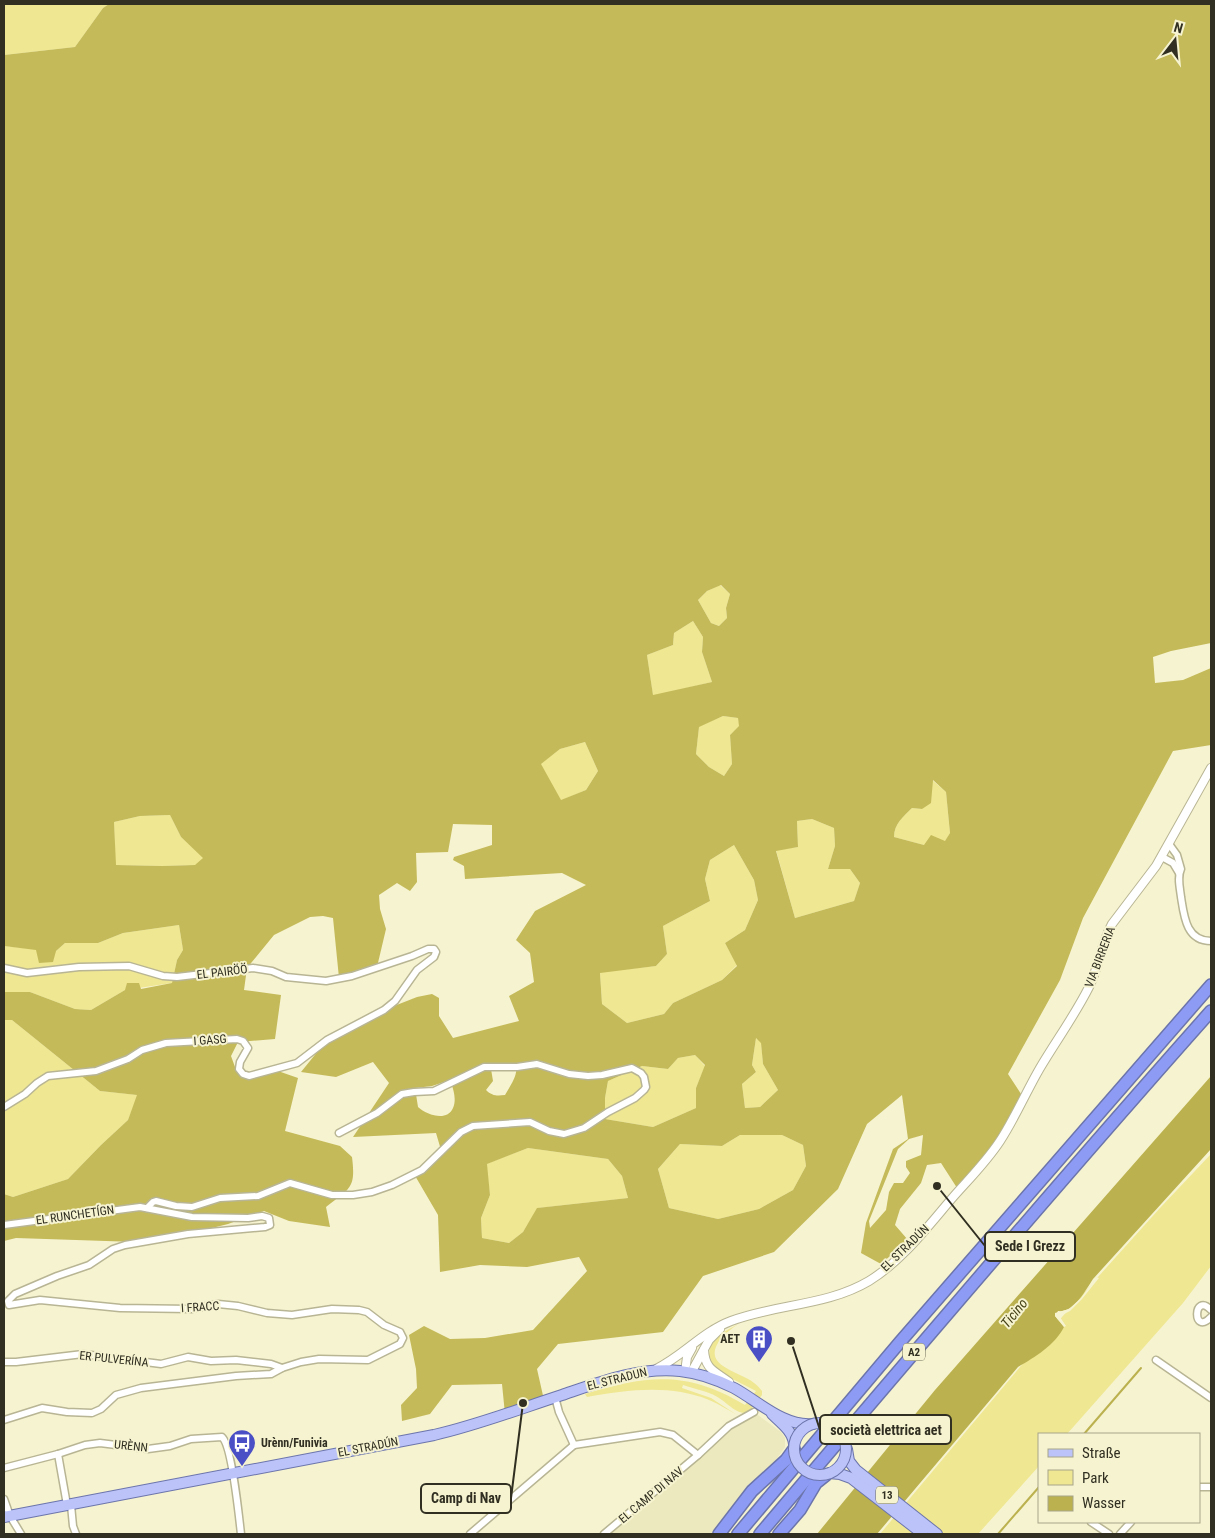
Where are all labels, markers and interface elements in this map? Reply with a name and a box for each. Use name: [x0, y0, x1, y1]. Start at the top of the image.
north arrow: [1150, 15, 1200, 65]
text: N: [1172, 19, 1185, 36]
street label: VIA BIRRERIA: [1082, 924, 1118, 989]
street label: EL PAIRÖÖ: [196, 961, 248, 982]
street label: I GASG: [193, 1032, 227, 1048]
street label: EL RUNCHETÍGN: [35, 1202, 115, 1227]
street label: EL STRADÚN: [877, 1221, 932, 1274]
callout: Sede I Grezz: [985, 1232, 1075, 1261]
text: Sede I Grezz: [995, 1238, 1065, 1254]
water label: Ticino: [997, 1295, 1031, 1331]
street label: I FRACC: [180, 1299, 220, 1315]
building icon: AET: [744, 1324, 774, 1363]
place label: AET: [720, 1332, 740, 1346]
road number: A2: [903, 1344, 925, 1360]
street label: ER PULVERÍNA: [79, 1347, 150, 1370]
street label: EL STRADUN: [586, 1365, 648, 1393]
callout: società elettrica aet: [820, 1415, 951, 1444]
text: società elettrica aet: [830, 1422, 942, 1438]
bus stop icon: Urènn/Funivia: [227, 1428, 257, 1467]
street label: EL STRADÚN: [336, 1433, 399, 1460]
legend: [1038, 1433, 1200, 1523]
street label: URÈNN: [113, 1436, 149, 1455]
place label: Urènn/Funivia: [261, 1436, 328, 1450]
text: Straße: [1082, 1444, 1121, 1462]
street label: EL CAMP DI NAV: [616, 1464, 686, 1526]
text: Park: [1082, 1469, 1109, 1487]
callout: Camp di Nav: [421, 1484, 511, 1513]
road number: 13: [876, 1486, 898, 1504]
text: Camp di Nav: [431, 1490, 502, 1506]
text: Wasser: [1082, 1494, 1126, 1512]

